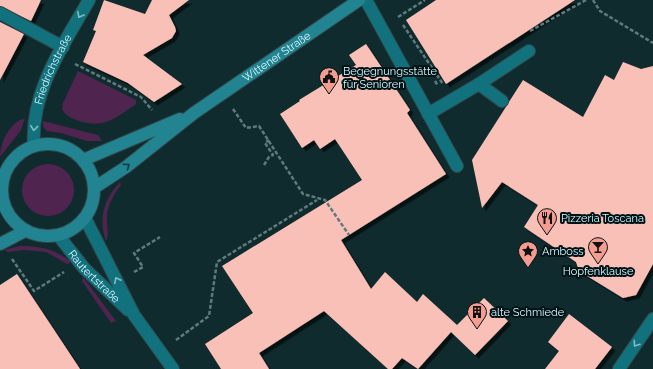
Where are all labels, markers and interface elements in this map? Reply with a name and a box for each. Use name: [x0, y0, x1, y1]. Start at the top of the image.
one-way arrow: [78, 11, 85, 18]
street label: Wittener Straße: [240, 29, 314, 85]
street label: Friedrichstraße: [32, 32, 75, 106]
place label: Begegnungsstätte für Senioren: [343, 65, 438, 91]
public building icon: Begegnungsstätte für Senioren: [318, 66, 340, 94]
one-way arrow: [30, 125, 39, 131]
one-way arrow: [122, 164, 129, 171]
restaurant icon: Pizzeria Toscana: [536, 207, 558, 235]
place label: Pizzeria Toscana: [561, 212, 644, 225]
bar icon: Hopfenklause: [587, 236, 609, 264]
place icon: Amboss: [517, 240, 539, 268]
place label: Amboss: [542, 245, 584, 258]
street label: Rautertstraße: [65, 248, 123, 306]
place label: Hopfenklause: [563, 265, 634, 278]
one-way arrow: [114, 276, 122, 284]
building icon: alte Schmiede: [466, 301, 488, 329]
place label: alte Schmiede: [491, 306, 565, 319]
one-way arrow: [633, 340, 641, 347]

